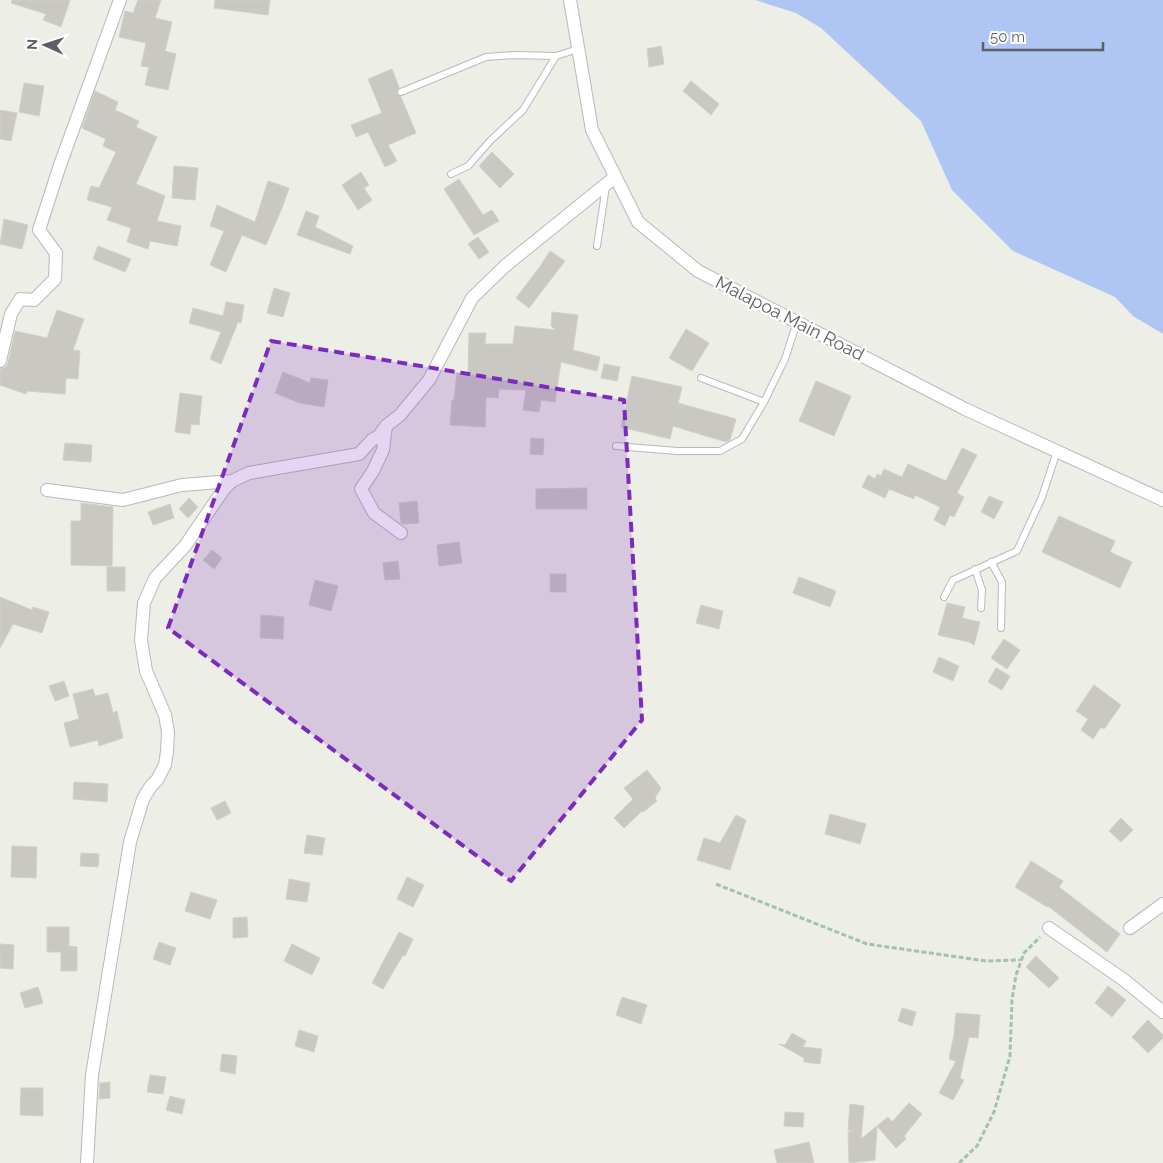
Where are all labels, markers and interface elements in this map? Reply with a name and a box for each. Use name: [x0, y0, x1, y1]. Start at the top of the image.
north arrow: [20, 20, 70, 70]
scale bar: [983, 20, 1103, 52]
text: 50 m: [990, 28, 1025, 46]
text: N: [24, 39, 40, 50]
street label: Malapoa Main Road: [712, 271, 868, 365]

